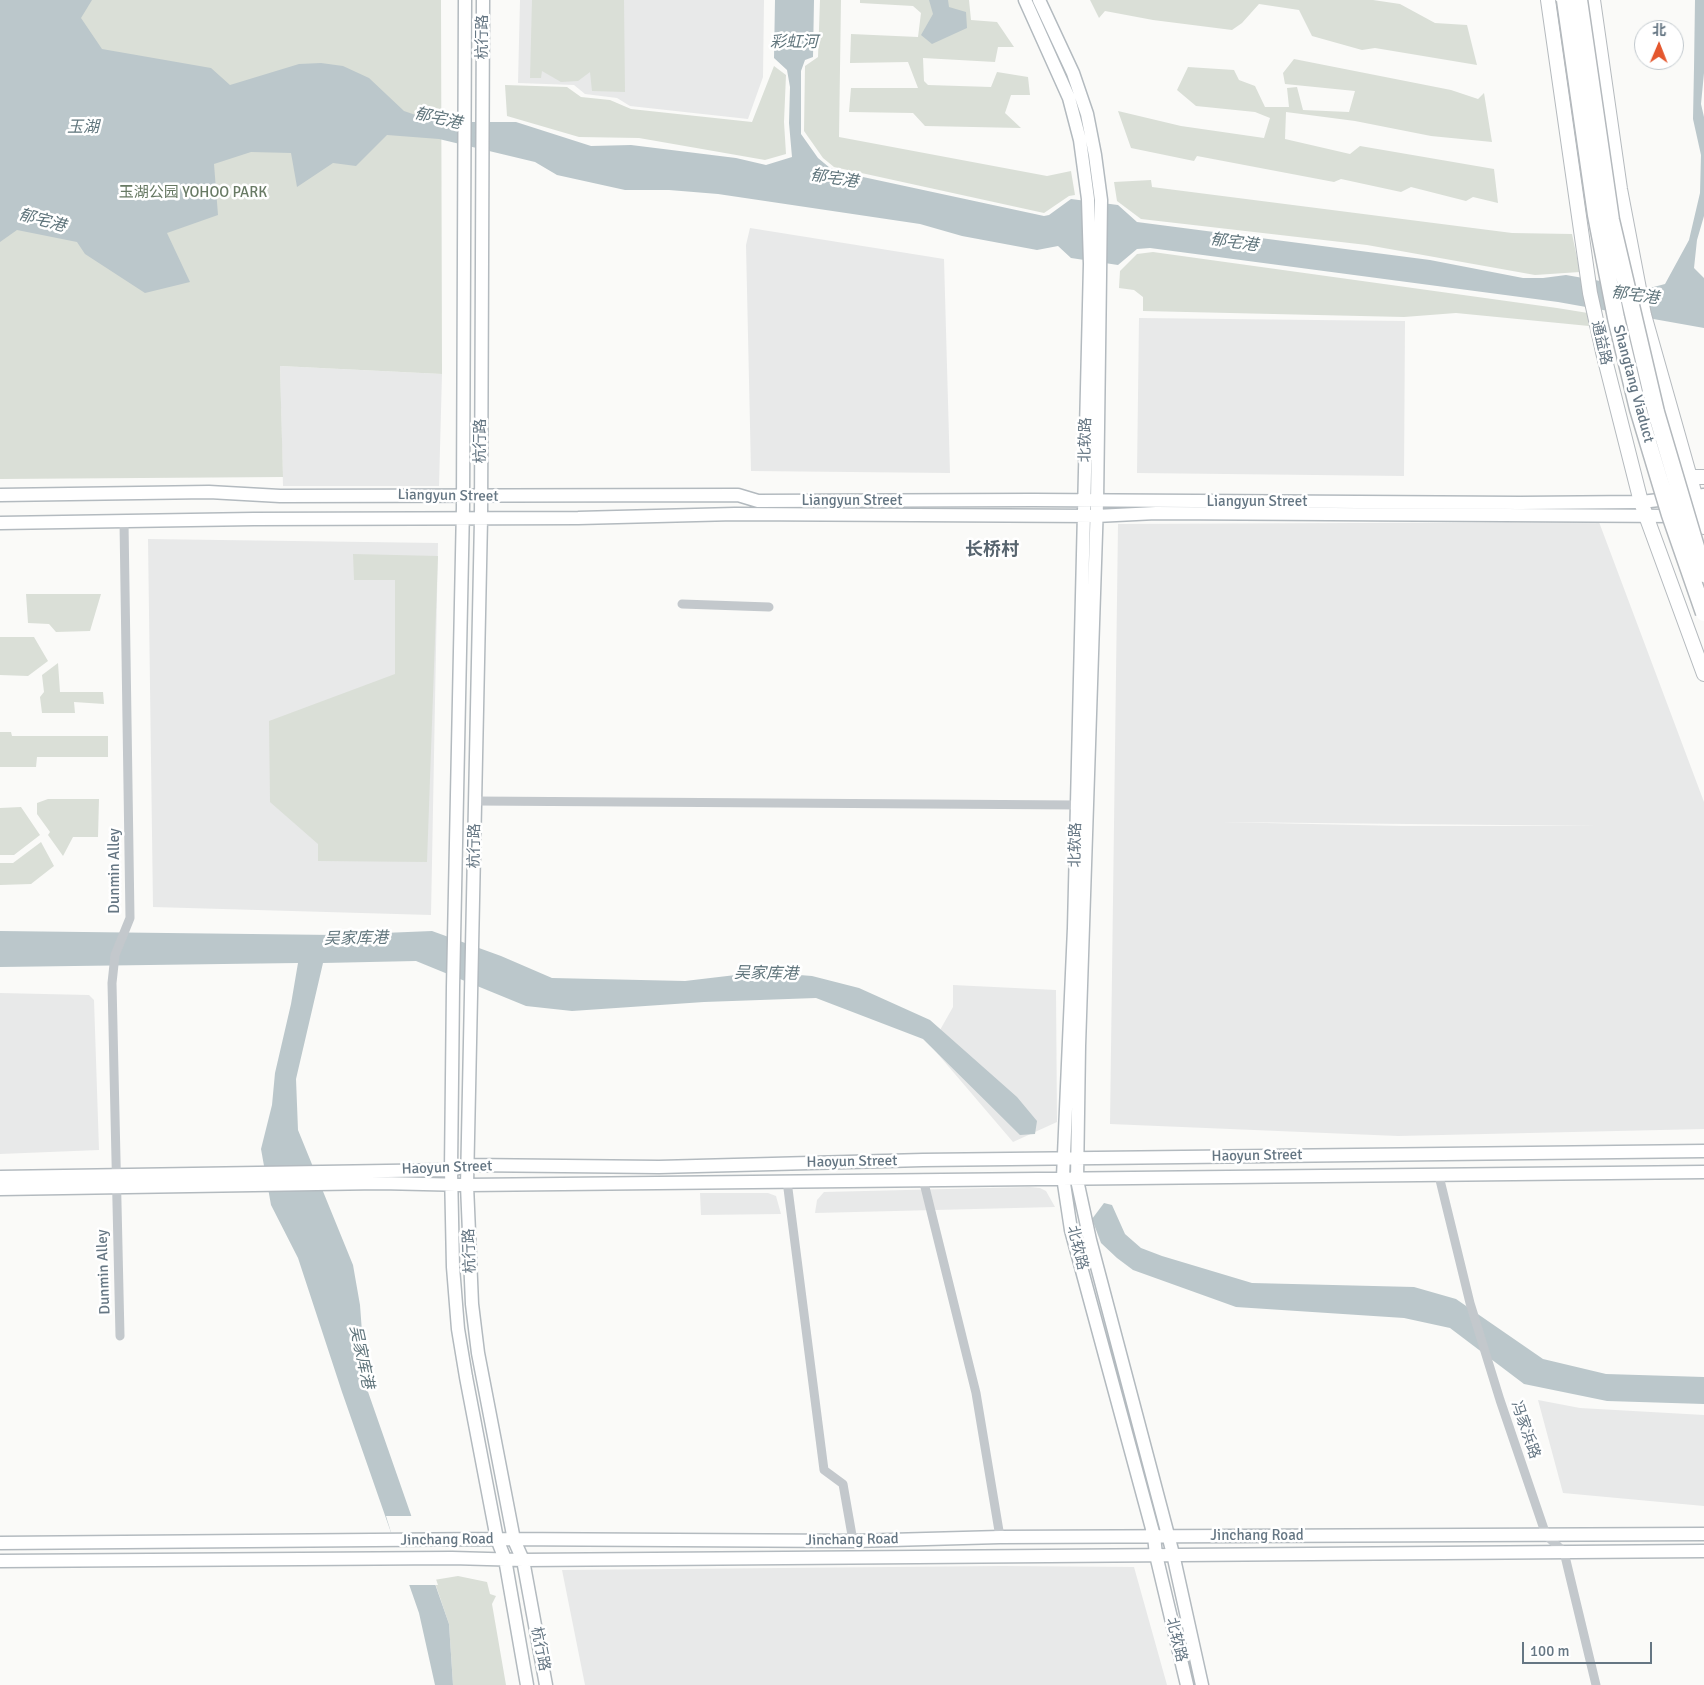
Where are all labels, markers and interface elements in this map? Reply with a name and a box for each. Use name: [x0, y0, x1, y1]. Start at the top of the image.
street label: 杭行路: [474, 15, 492, 59]
north arrow: [1634, 20, 1684, 70]
text: 北: [1652, 22, 1666, 39]
water label: 彩虹河: [770, 33, 818, 53]
water label: 郁宅港: [412, 104, 464, 134]
water label: 玉湖: [67, 118, 99, 138]
water label: 郁宅港: [809, 166, 859, 192]
park label: 玉湖公园 YOHOO PARK: [119, 184, 267, 202]
water label: 郁宅港: [16, 206, 68, 236]
water label: 郁宅港: [1209, 230, 1259, 256]
water label: 郁宅港: [1610, 283, 1660, 309]
street label: 通益路: [1587, 319, 1615, 367]
street label: Shangtang Viaduct: [1609, 323, 1657, 445]
street label: 北软路: [1077, 417, 1095, 463]
street label: 杭行路: [472, 419, 490, 463]
street label: Liangyun Street: [397, 486, 499, 506]
street label: Liangyun Street: [801, 492, 903, 510]
street label: Liangyun Street: [1206, 493, 1308, 511]
district label: 长桥村: [965, 539, 1019, 561]
street label: 北软路: [1067, 822, 1085, 868]
street label: 杭行路: [466, 823, 484, 869]
street label: Dunmin Alley: [106, 828, 124, 914]
water label: 吴家库港: [324, 929, 388, 949]
water label: 吴家库港: [734, 964, 798, 984]
street label: Haoyun Street: [1211, 1146, 1303, 1166]
street label: Haoyun Street: [806, 1152, 898, 1172]
street label: Haoyun Street: [401, 1157, 493, 1179]
street label: 北软路: [1063, 1224, 1091, 1272]
street label: 杭行路: [460, 1228, 480, 1274]
street label: Dunmin Alley: [94, 1229, 114, 1315]
water label: 吴家库港: [345, 1324, 377, 1390]
street label: 冯家浜路: [1507, 1399, 1543, 1461]
street label: Jinchang Road: [1210, 1527, 1304, 1545]
street label: Jinchang Road: [400, 1530, 494, 1550]
street label: Jinchang Road: [805, 1530, 899, 1550]
street label: 北软路: [1162, 1616, 1190, 1664]
street label: 杭行路: [527, 1625, 553, 1673]
scale bar: [1524, 1632, 1654, 1664]
text: 100 m: [1530, 1642, 1570, 1660]

